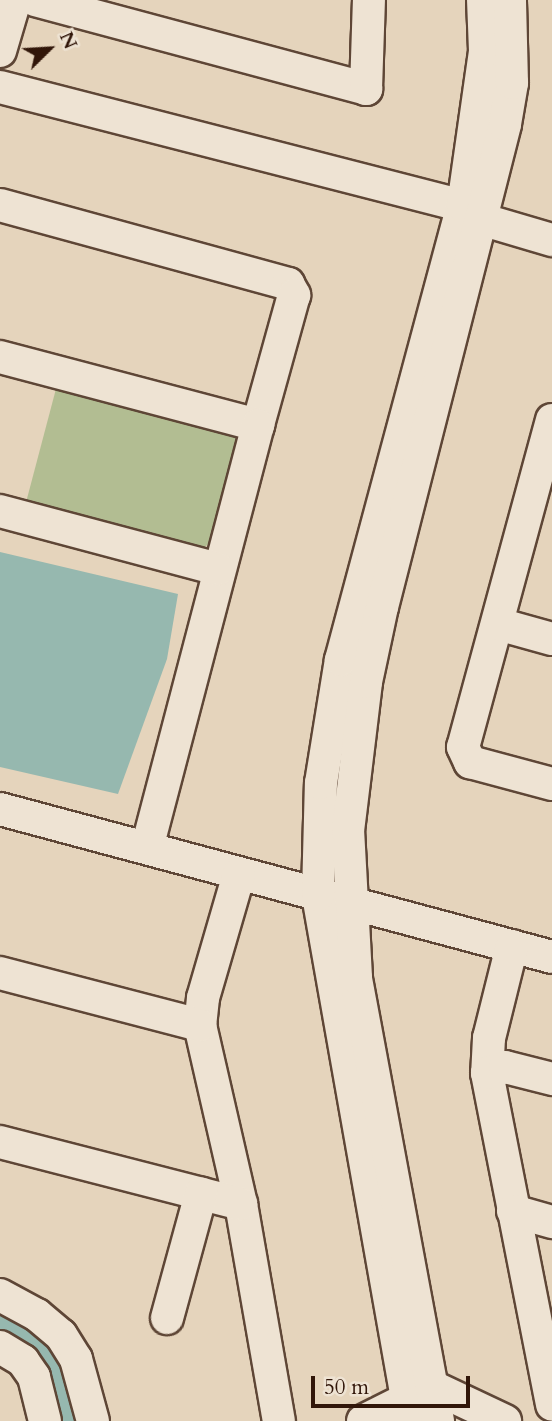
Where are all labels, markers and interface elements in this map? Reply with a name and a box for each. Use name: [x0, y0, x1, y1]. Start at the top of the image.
north arrow: [14, 14, 84, 84]
text: N: [53, 28, 83, 53]
scale bar: [314, 1362, 473, 1406]
text: 50 m: [324, 1373, 369, 1402]

